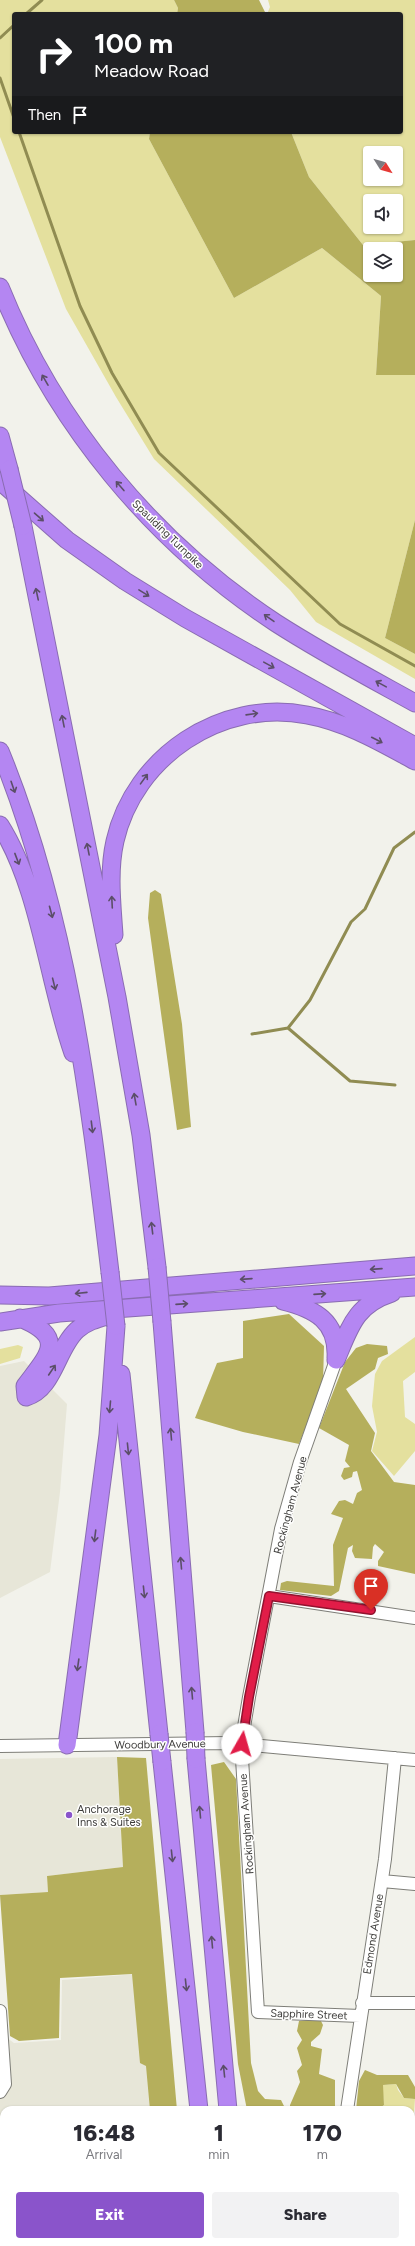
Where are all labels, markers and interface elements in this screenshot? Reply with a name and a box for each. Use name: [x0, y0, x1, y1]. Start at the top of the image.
text: 100 m: [94, 26, 173, 60]
icon: right: [28, 28, 80, 80]
text: Meadow Road: [94, 60, 209, 82]
icon: arrive: [69, 104, 91, 126]
text: Then: [28, 106, 61, 124]
north arrow: [363, 146, 403, 186]
map controls: [363, 146, 403, 282]
button: sound: [363, 194, 403, 234]
button: layers: [363, 242, 403, 282]
one-way arrow: [41, 374, 48, 386]
one-way arrow: [116, 481, 125, 491]
street label: Spaulding Turnpike: [129, 497, 206, 572]
one-way arrow: [34, 512, 45, 521]
one-way arrow: [33, 588, 41, 601]
one-way arrow: [138, 589, 149, 597]
one-way arrow: [264, 614, 275, 622]
one-way arrow: [263, 661, 275, 669]
one-way arrow: [375, 680, 387, 688]
one-way arrow: [245, 710, 258, 718]
one-way arrow: [59, 715, 67, 728]
one-way arrow: [371, 737, 383, 745]
one-way arrow: [139, 774, 148, 785]
one-way arrow: [10, 781, 17, 794]
one-way arrow: [84, 843, 92, 856]
one-way arrow: [14, 853, 22, 865]
one-way arrow: [108, 896, 116, 909]
one-way arrow: [48, 905, 55, 918]
one-way arrow: [50, 977, 58, 990]
one-way arrow: [131, 1093, 139, 1106]
one-way arrow: [88, 1120, 96, 1133]
one-way arrow: [148, 1222, 156, 1235]
one-way arrow: [370, 1265, 383, 1272]
one-way arrow: [240, 1275, 253, 1282]
one-way arrow: [75, 1289, 88, 1296]
one-way arrow: [313, 1291, 326, 1298]
one-way arrow: [175, 1301, 188, 1308]
one-way arrow: [48, 1365, 56, 1376]
one-way arrow: [107, 1400, 114, 1413]
one-way arrow: [167, 1428, 174, 1441]
one-way arrow: [124, 1442, 132, 1455]
street label: Rockingham Avenue: [271, 1455, 310, 1555]
one-way arrow: [91, 1529, 99, 1542]
one-way arrow: [178, 1557, 185, 1570]
pin: [354, 1569, 388, 1610]
icon: arrive: [360, 1575, 382, 1597]
one-way arrow: [141, 1585, 148, 1598]
one-way arrow: [74, 1658, 82, 1671]
one-way arrow: [188, 1687, 195, 1700]
position arrow: [221, 1723, 263, 1765]
street label: Woodbury Avenue: [114, 1737, 206, 1752]
street label: Rockingham Avenue: [237, 1773, 256, 1875]
place label: Anchorage Inns & Suites: [77, 1803, 141, 1829]
one-way arrow: [197, 1806, 204, 1819]
marker: Anchorage Inns & Suites: [64, 1810, 74, 1820]
one-way arrow: [168, 1849, 176, 1862]
street label: Edmond Avenue: [361, 1893, 386, 1975]
one-way arrow: [208, 1936, 216, 1949]
one-way arrow: [182, 1979, 190, 1992]
street label: Sapphire Street: [270, 2007, 348, 2022]
one-way arrow: [220, 2065, 228, 2078]
text: 16:48: [73, 2118, 135, 2147]
text: 1: [214, 2118, 224, 2147]
text: 170: [303, 2118, 342, 2147]
text: Arrival: [86, 2147, 122, 2162]
text: min: [208, 2147, 229, 2162]
text: m: [317, 2147, 328, 2162]
button: Exit: [16, 2192, 204, 2238]
button: Share: [212, 2192, 399, 2238]

